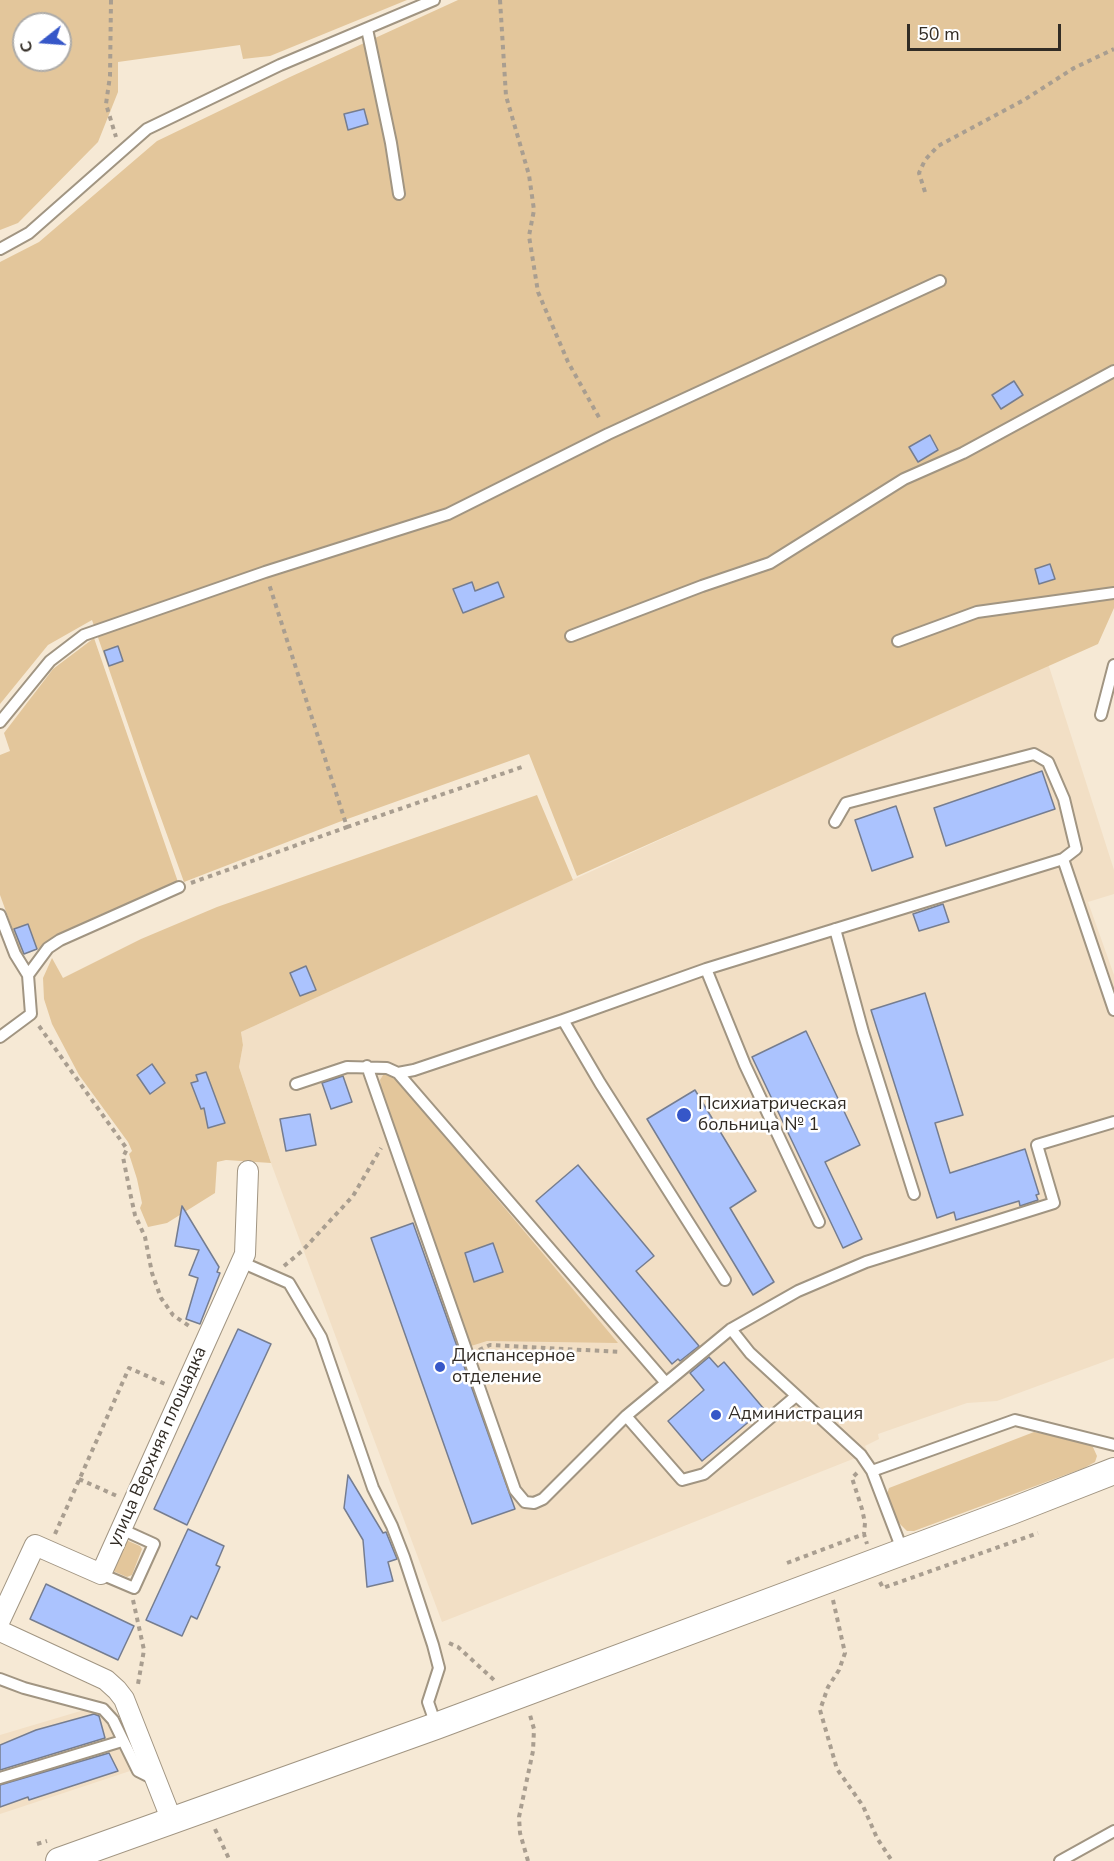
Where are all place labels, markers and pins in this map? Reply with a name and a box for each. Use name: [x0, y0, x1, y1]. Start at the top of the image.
place label: Психиатрическая больница № 1: [698, 1094, 847, 1136]
marker: Психиатрическая больница № 1: [675, 1106, 693, 1124]
place label: Диспансерное отделение: [452, 1346, 575, 1388]
marker: Диспансерное отделение: [433, 1360, 447, 1374]
place label: Администрация: [728, 1404, 863, 1426]
marker: Администрация: [709, 1408, 723, 1422]

